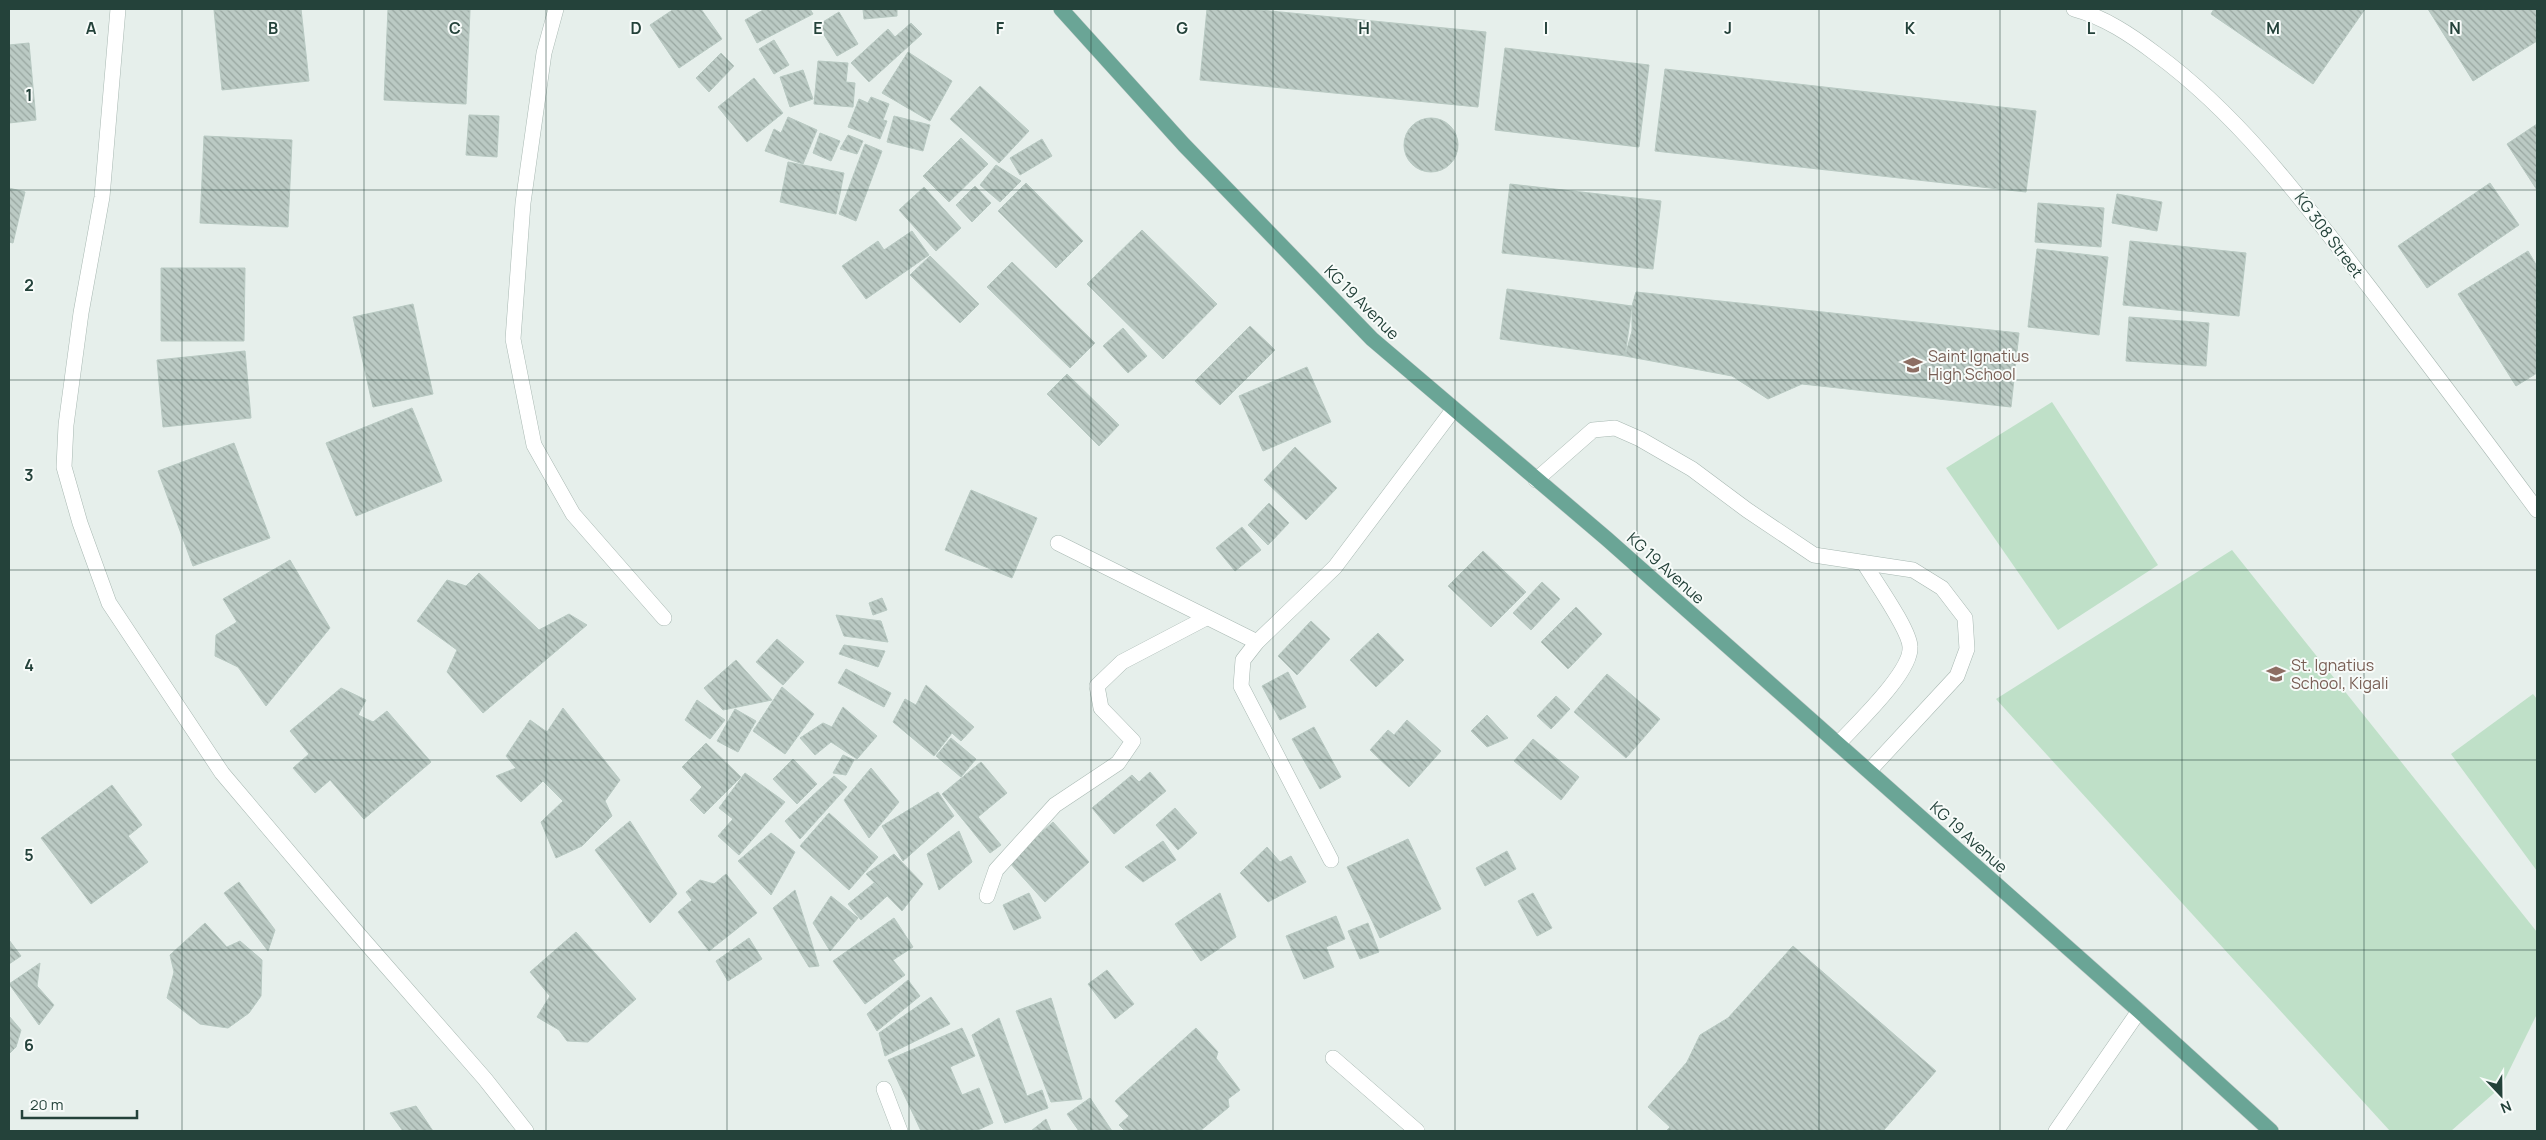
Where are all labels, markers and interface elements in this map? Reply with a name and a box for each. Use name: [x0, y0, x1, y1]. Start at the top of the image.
text: A: [86, 17, 97, 39]
text: B: [268, 17, 278, 39]
text: C: [449, 17, 461, 39]
text: D: [630, 17, 642, 39]
text: E: [813, 17, 823, 39]
text: F: [996, 17, 1005, 39]
text: G: [1176, 17, 1188, 39]
text: H: [1358, 17, 1370, 39]
text: I: [1544, 17, 1548, 39]
text: J: [1724, 17, 1732, 39]
text: K: [1905, 17, 1916, 39]
text: L: [2087, 17, 2096, 39]
text: M: [2266, 17, 2280, 39]
text: N: [2449, 17, 2461, 39]
text: 1: [25, 84, 33, 106]
street label: KG 308 Street: [2290, 188, 2368, 282]
street label: KG 19 Avenue: [1320, 260, 1404, 344]
text: 2: [24, 274, 34, 296]
place label: Saint Ignatius High School: [1928, 345, 2029, 385]
school or university icon: Saint Ignatius High School: [1902, 354, 1924, 376]
text: 3: [24, 464, 34, 486]
street label: KG 19 Avenue: [1622, 527, 1710, 609]
text: 4: [24, 654, 34, 676]
place label: St. Ignatius School, Kigali: [2291, 654, 2388, 694]
school or university icon: St. Ignatius School, Kigali: [2265, 663, 2287, 685]
street label: KG 19 Avenue: [1925, 796, 2013, 878]
text: 5: [24, 844, 34, 866]
text: 6: [24, 1034, 34, 1056]
north arrow: [2476, 1070, 2526, 1120]
scale bar: [22, 1088, 138, 1120]
text: 20 m: [30, 1094, 63, 1115]
text: N: [2498, 1097, 2514, 1118]

